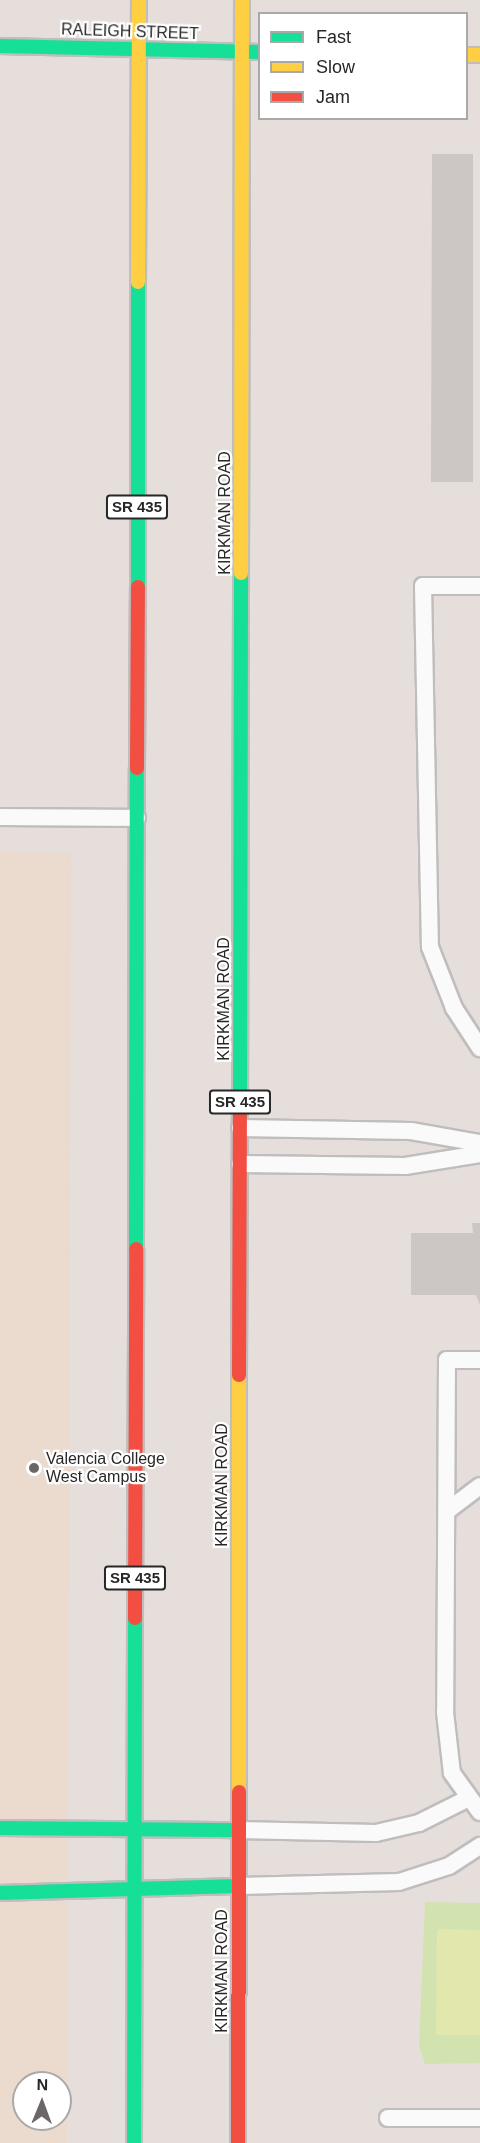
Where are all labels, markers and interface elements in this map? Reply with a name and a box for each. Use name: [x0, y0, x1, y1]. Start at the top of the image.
legend: [258, 12, 468, 120]
street label: RALEIGH STREET: [61, 20, 199, 44]
text: Fast: [316, 27, 351, 47]
text: Slow: [316, 57, 355, 77]
text: Jam: [316, 87, 350, 107]
street label: KIRKMAN ROAD: [215, 451, 235, 575]
road number: SR 435: [106, 495, 168, 519]
street label: KIRKMAN ROAD: [214, 937, 234, 1061]
road number: SR 435: [208, 1090, 272, 1114]
street label: KIRKMAN ROAD: [212, 1423, 232, 1547]
place label: Valencia College West Campus: [46, 1449, 165, 1487]
marker: Valencia College West Campus: [27, 1461, 41, 1475]
road number: SR 435: [104, 1566, 166, 1590]
street label: KIRKMAN ROAD: [212, 1909, 232, 2033]
north arrow: [12, 2071, 72, 2131]
text: N: [36, 2076, 48, 2093]

